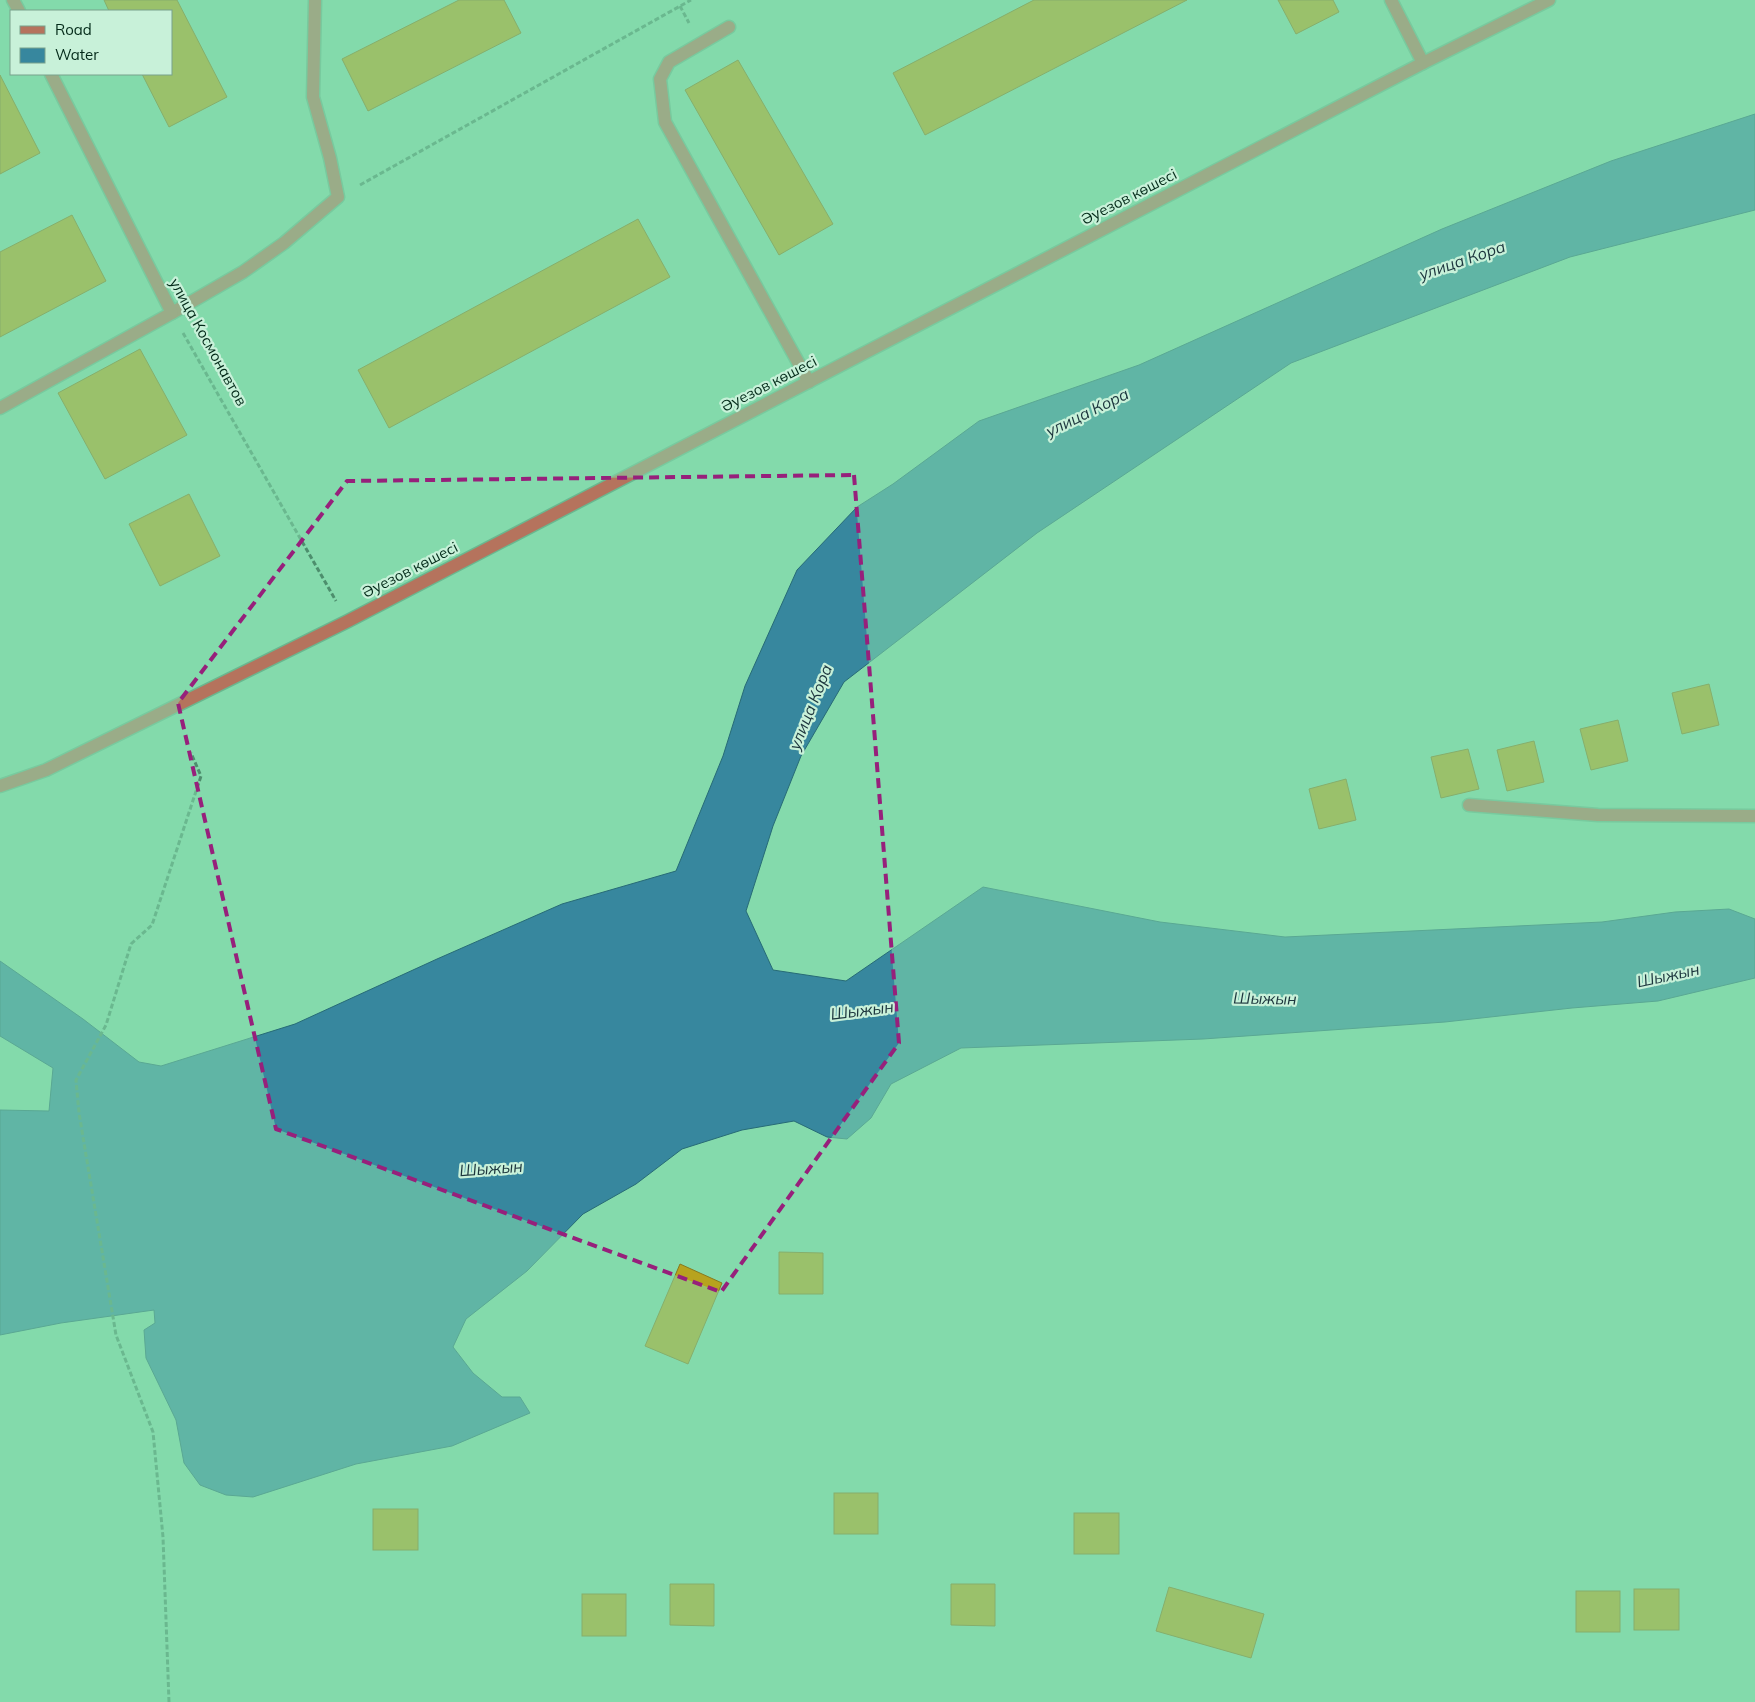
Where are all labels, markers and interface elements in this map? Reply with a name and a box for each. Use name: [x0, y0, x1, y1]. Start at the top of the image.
legend: [10, 10, 172, 75]
text: Road: [55, 20, 92, 39]
text: Water: [55, 45, 99, 64]
street label: Әуезов көшесі: [1078, 164, 1180, 229]
water label: улица Кора: [1415, 236, 1508, 284]
street label: улица Космонавтов: [165, 275, 251, 409]
street label: Әуезов көшесі: [718, 351, 820, 416]
water label: улица Кора: [1041, 383, 1132, 441]
street label: Әуезов көшесі: [359, 537, 461, 602]
water label: улица Кора: [783, 661, 836, 753]
water label: Шыжын: [1635, 959, 1701, 991]
water label: Шыжын: [1233, 987, 1297, 1009]
water label: Шыжын: [829, 996, 895, 1024]
water label: Шыжын: [459, 1156, 523, 1180]

